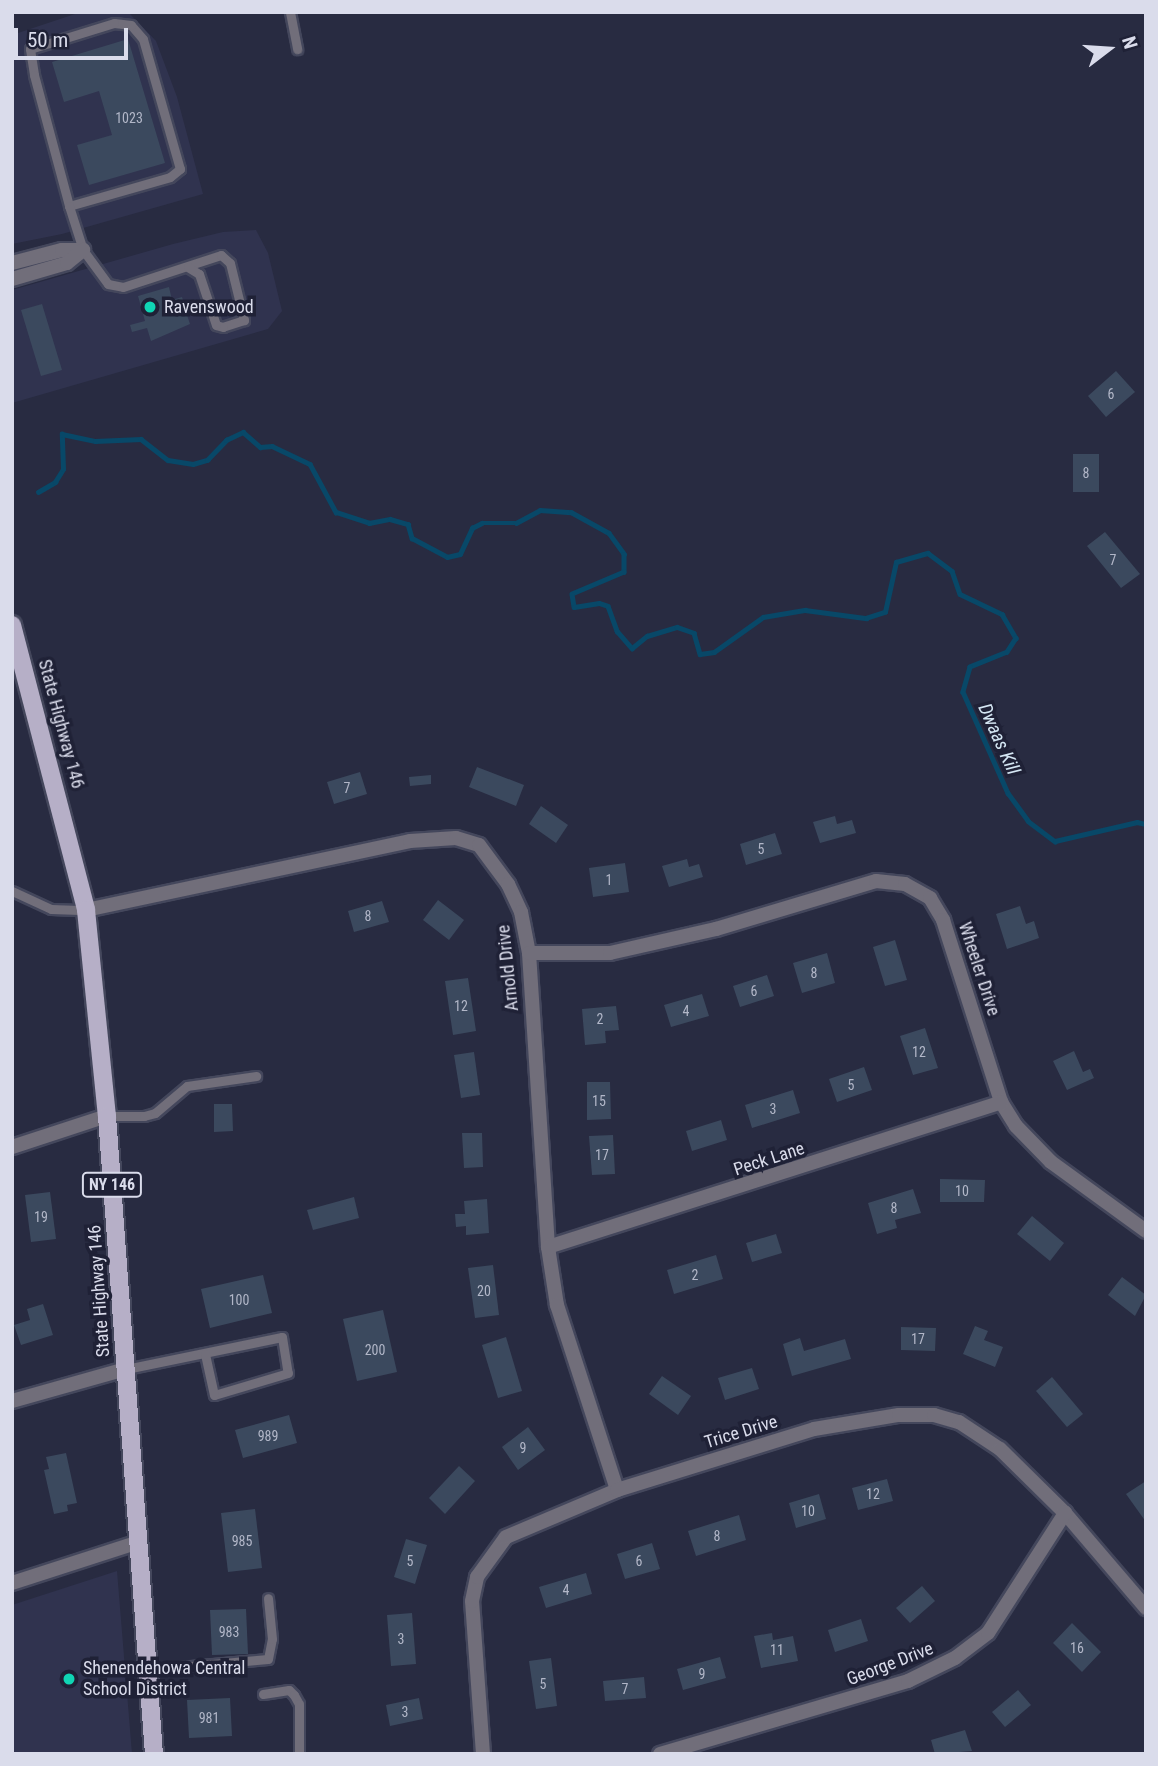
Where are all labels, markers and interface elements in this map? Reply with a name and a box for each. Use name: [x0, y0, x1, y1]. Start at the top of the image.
scale bar: [18, 14, 131, 58]
north arrow: [1074, 14, 1144, 84]
text: 50 m: [27, 28, 68, 52]
text: N: [1117, 34, 1142, 52]
house number: 1023: [115, 110, 143, 126]
place label: Ravenswood: [164, 296, 254, 318]
marker: Ravenswood: [142, 299, 158, 315]
house number: 6: [1108, 386, 1114, 402]
house number: 8: [1083, 465, 1089, 481]
house number: 7: [1110, 552, 1116, 568]
street label: State Highway 146: [33, 657, 89, 791]
water label: Dwaas Kill: [973, 700, 1025, 778]
house number: 7: [344, 780, 350, 796]
house number: 5: [758, 841, 764, 857]
house number: 1: [606, 872, 612, 888]
house number: 8: [365, 908, 371, 924]
street label: Wheeler Drive: [954, 919, 1004, 1019]
street label: Arnold Drive: [493, 924, 523, 1012]
house number: 8: [811, 965, 817, 981]
house number: 6: [751, 983, 757, 999]
house number: 12: [454, 998, 468, 1014]
house number: 4: [683, 1003, 689, 1019]
house number: 2: [597, 1011, 603, 1027]
house number: 12: [912, 1044, 926, 1060]
house number: 5: [848, 1077, 854, 1093]
house number: 15: [592, 1093, 606, 1109]
house number: 3: [770, 1101, 776, 1117]
street label: Peck Lane: [731, 1137, 807, 1181]
house number: 17: [595, 1147, 609, 1163]
road number: NY 146: [80, 1172, 144, 1198]
house number: 10: [955, 1183, 969, 1199]
house number: 8: [891, 1200, 897, 1216]
house number: 19: [34, 1209, 48, 1225]
street label: State Highway 146: [84, 1224, 114, 1358]
house number: 2: [692, 1267, 698, 1283]
house number: 20: [477, 1283, 491, 1299]
house number: 100: [229, 1292, 249, 1308]
house number: 17: [911, 1331, 925, 1347]
house number: 200: [365, 1342, 385, 1358]
street label: Trice Drive: [702, 1411, 780, 1453]
house number: 989: [258, 1428, 278, 1444]
house number: 9: [520, 1440, 526, 1456]
house number: 12: [866, 1486, 880, 1502]
house number: 10: [801, 1503, 815, 1519]
house number: 8: [714, 1528, 720, 1544]
house number: 985: [232, 1533, 252, 1549]
house number: 5: [407, 1553, 413, 1569]
house number: 6: [636, 1553, 642, 1569]
house number: 4: [563, 1582, 569, 1598]
house number: 983: [219, 1624, 239, 1640]
house number: 3: [398, 1631, 404, 1647]
street label: George Drive: [844, 1638, 936, 1690]
house number: 16: [1070, 1640, 1084, 1656]
house number: 11: [770, 1642, 784, 1658]
place label: Shenendehowa Central School District: [83, 1658, 245, 1700]
house number: 9: [699, 1666, 705, 1682]
marker: Shenendehowa Central School District: [61, 1671, 77, 1687]
house number: 5: [540, 1676, 546, 1692]
house number: 7: [622, 1681, 628, 1697]
house number: 3: [402, 1704, 408, 1720]
house number: 981: [199, 1710, 219, 1726]

